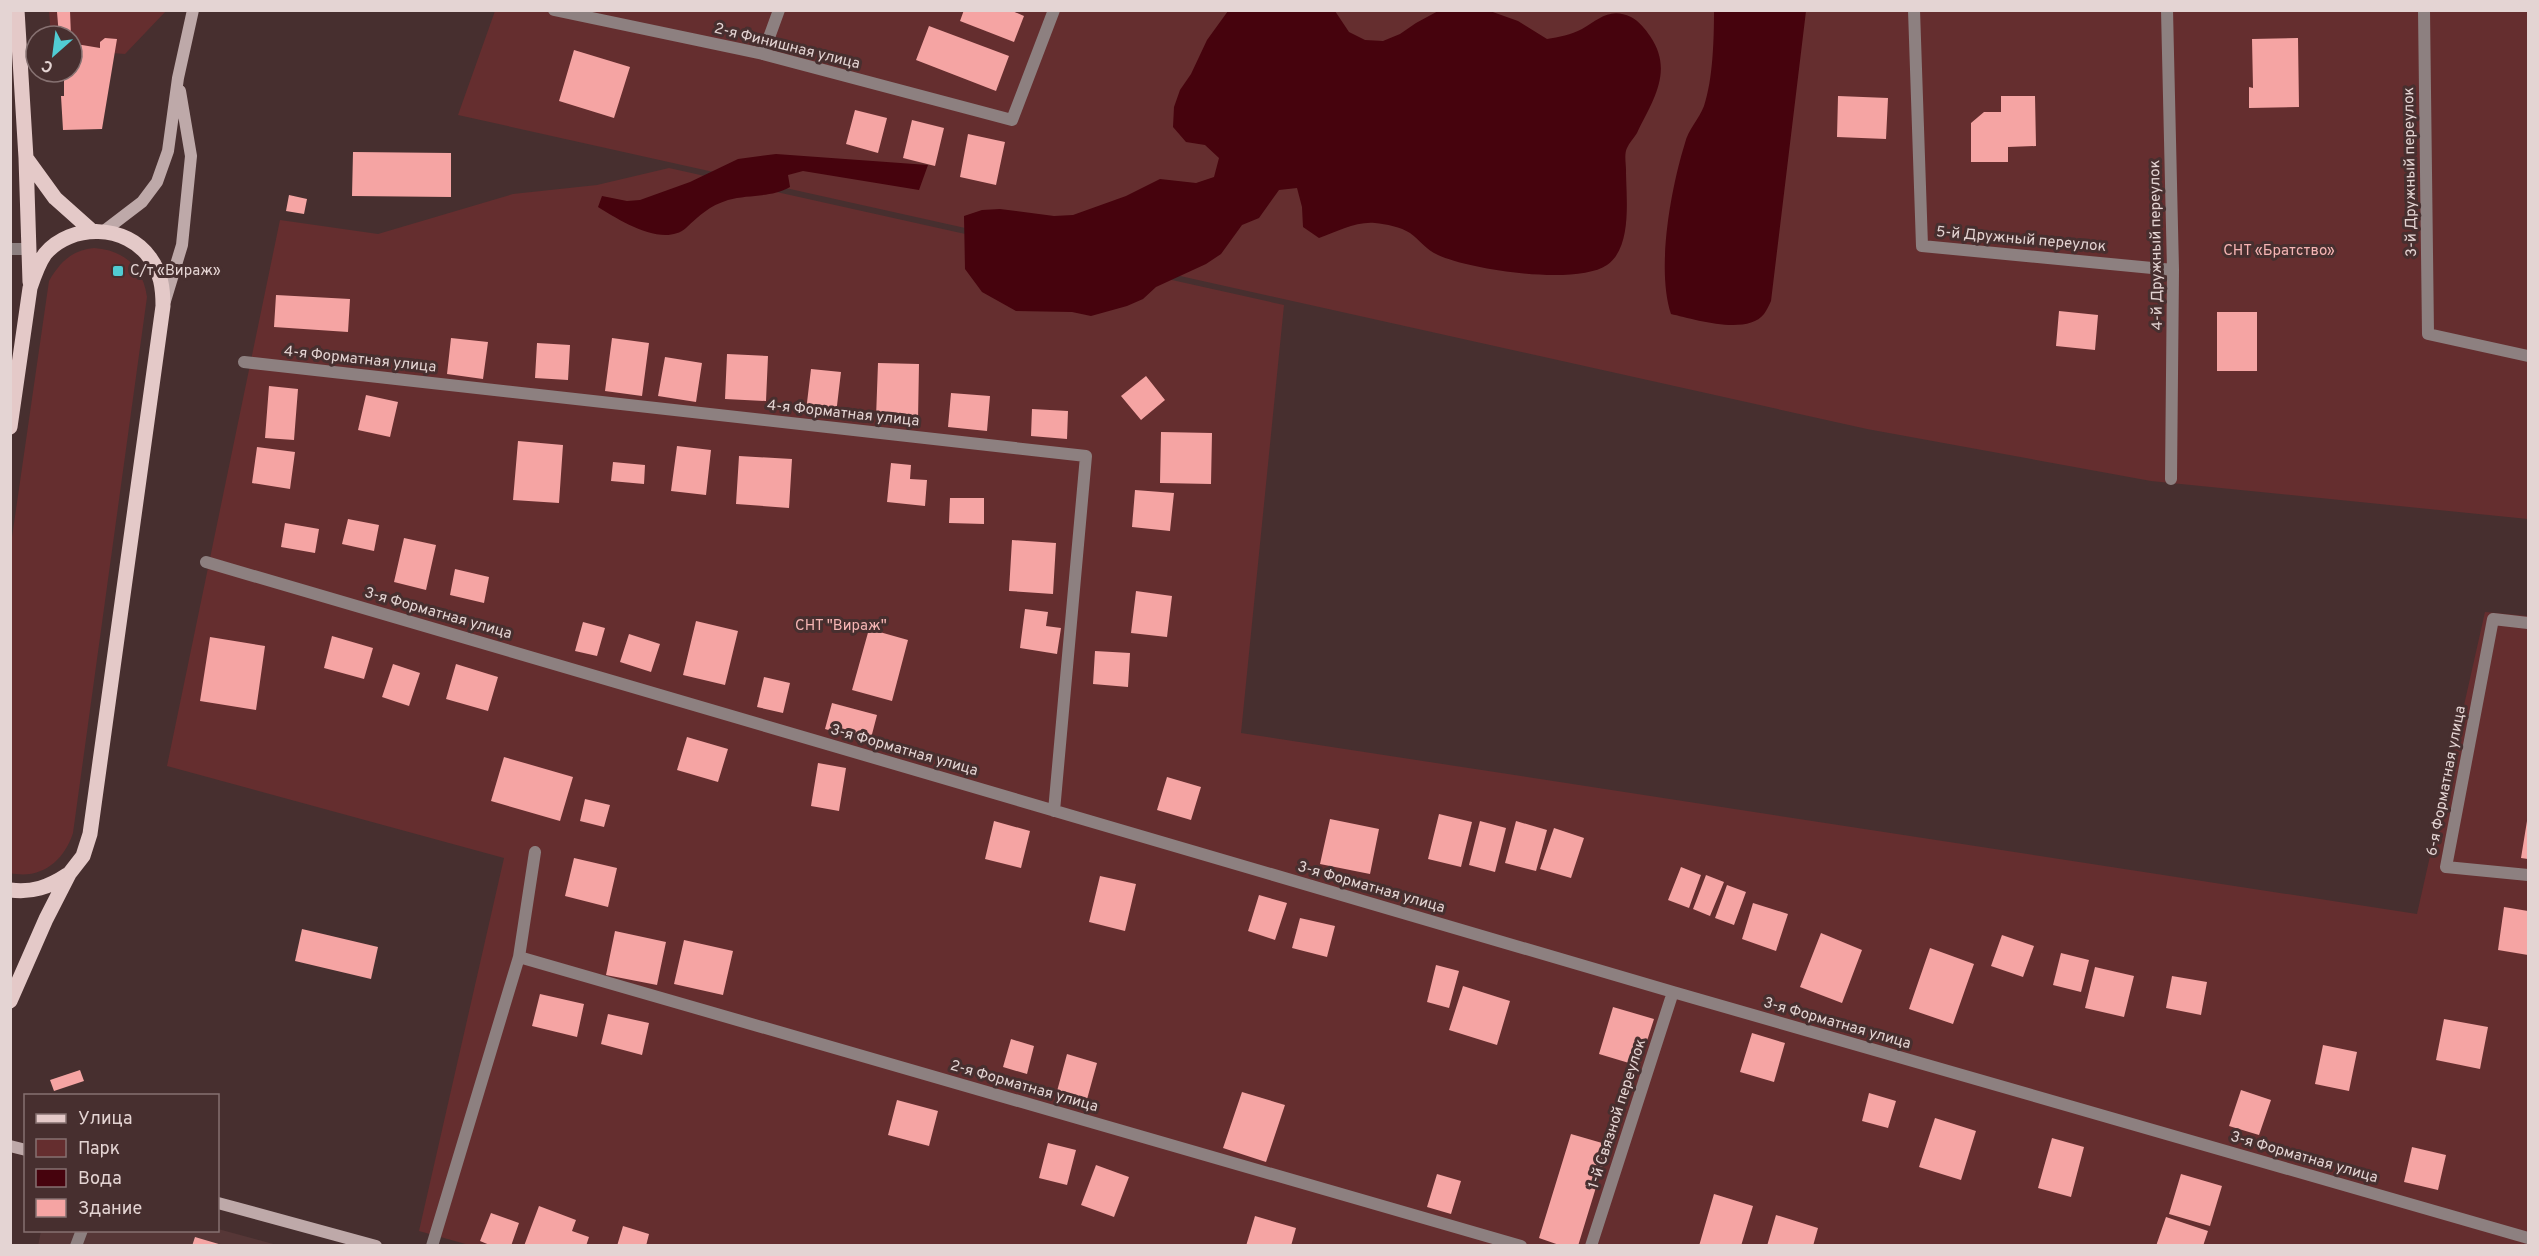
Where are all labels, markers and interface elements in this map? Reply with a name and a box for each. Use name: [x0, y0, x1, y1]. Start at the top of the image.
street label: 2-я Финишная улица: [712, 20, 862, 74]
north arrow: [24, 24, 84, 84]
text: С: [39, 54, 57, 77]
street label: 3-й Дружный переулок: [2400, 87, 2422, 257]
street label: 4-й Дружный переулок: [2146, 160, 2168, 330]
street label: 5-й Дружный переулок: [1935, 223, 2107, 257]
park label: СНТ «Братство»: [2223, 242, 2335, 261]
place label: С/т «Вираж»: [130, 262, 221, 281]
marker: С/т «Вираж»: [111, 264, 125, 278]
street label: 4-я Форматная улица: [283, 343, 437, 377]
street label: 4-я Форматная улица: [766, 397, 920, 431]
street label: 3-я Форматная улица: [362, 584, 514, 644]
park label: СНТ "Вираж": [795, 617, 887, 636]
street label: 6-я Форматная улица: [2423, 704, 2471, 858]
street label: 3-я Форматная улица: [828, 721, 980, 781]
street label: 3-я Форматная улица: [1295, 858, 1447, 918]
street label: 3-я Форматная улица: [1761, 994, 1913, 1054]
street label: 1-й Связной переулок: [1585, 1037, 1651, 1191]
street label: 2-я Форматная улица: [948, 1057, 1100, 1117]
legend: [24, 1094, 219, 1232]
text: Улица: [78, 1108, 132, 1131]
street label: 3-я Форматная улица: [2228, 1128, 2380, 1188]
text: Парк: [78, 1138, 120, 1161]
text: Вода: [78, 1168, 122, 1191]
text: Здание: [78, 1198, 142, 1221]

